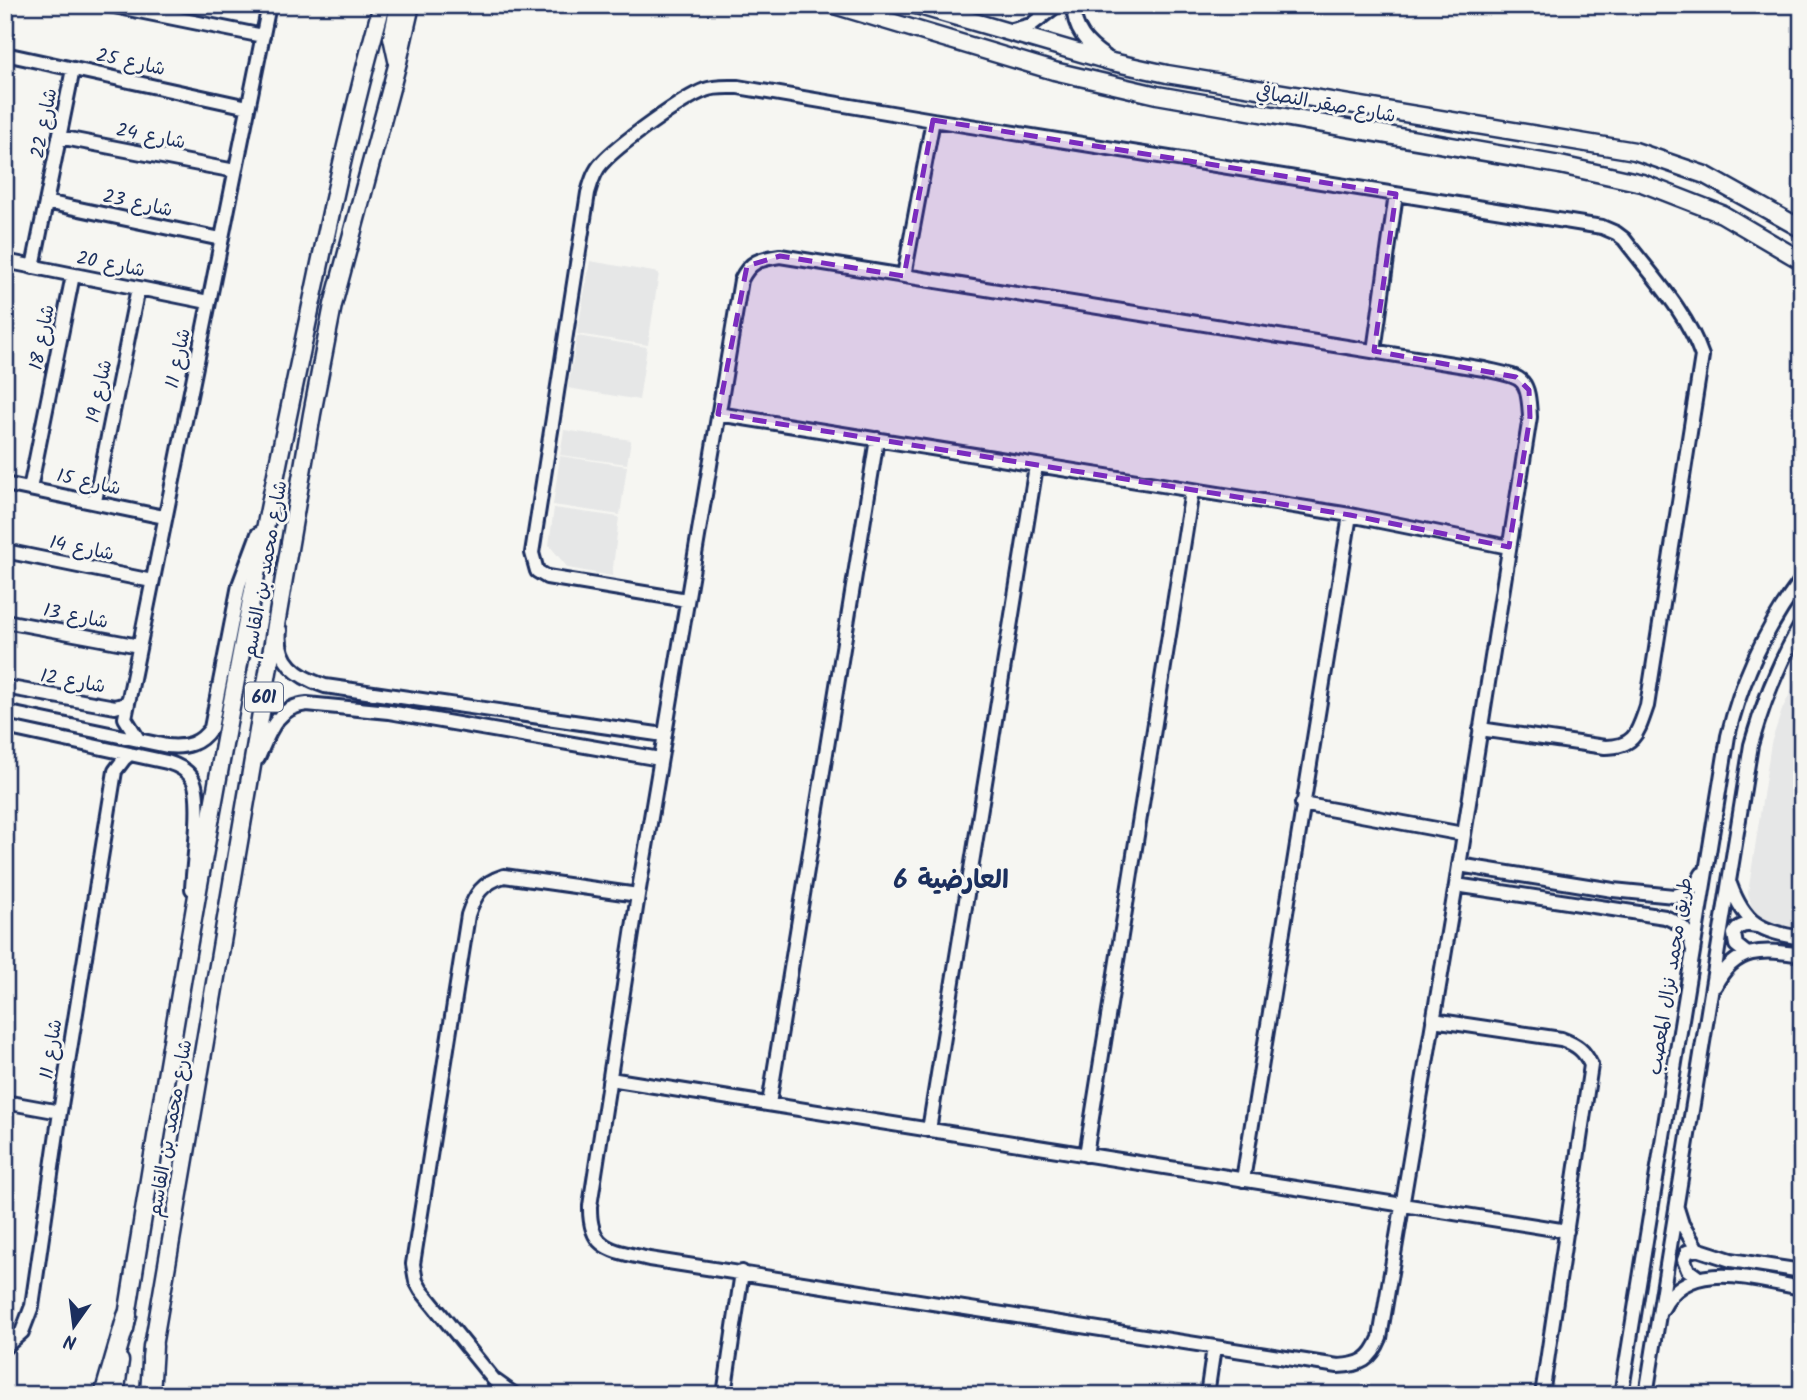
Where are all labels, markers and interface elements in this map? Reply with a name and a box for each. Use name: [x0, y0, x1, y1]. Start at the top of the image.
street label: شارع 25: [93, 41, 168, 85]
street label: شارع صقر النصافي: [1253, 78, 1398, 132]
street label: شارع 22: [23, 86, 66, 161]
street label: شارع 24: [113, 116, 188, 158]
street label: شارع 23: [100, 182, 175, 226]
street label: شارع 20: [74, 244, 147, 286]
street label: شارع 18: [22, 302, 64, 373]
street label: شارع 11: [158, 326, 200, 391]
street label: شارع 19: [79, 357, 121, 426]
street label: شارع 15: [54, 462, 123, 504]
street label: شارع محمد بن القاسم: [236, 478, 296, 660]
street label: شارع 14: [47, 528, 116, 570]
street label: شارع 13: [41, 596, 111, 638]
street label: شارع 12: [38, 661, 108, 702]
road number: 601: [245, 682, 283, 712]
district label: العارضية 6: [893, 860, 1009, 902]
street label: طريق محمد نزال المعصب: [1641, 875, 1701, 1077]
street label: شارع 11: [32, 1017, 72, 1082]
street label: شارع محمد بن القاسم: [141, 1037, 201, 1219]
north arrow: [38, 1292, 108, 1362]
text: N: [61, 1325, 80, 1357]

